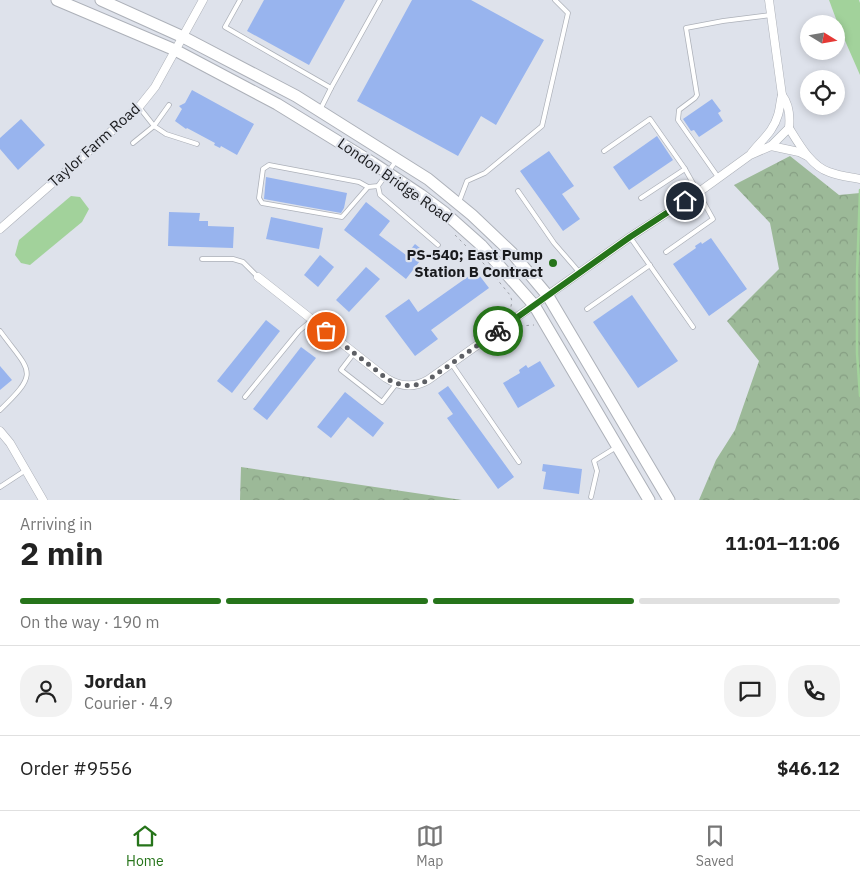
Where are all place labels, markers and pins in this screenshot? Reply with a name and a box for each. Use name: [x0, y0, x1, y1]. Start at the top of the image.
pin: [664, 180, 706, 222]
place label: PS-540; East Pump Station B Contract: [407, 245, 543, 281]
marker: PS-540; East Pump Station B Contract: [547, 257, 559, 269]
pin: [305, 310, 347, 352]

